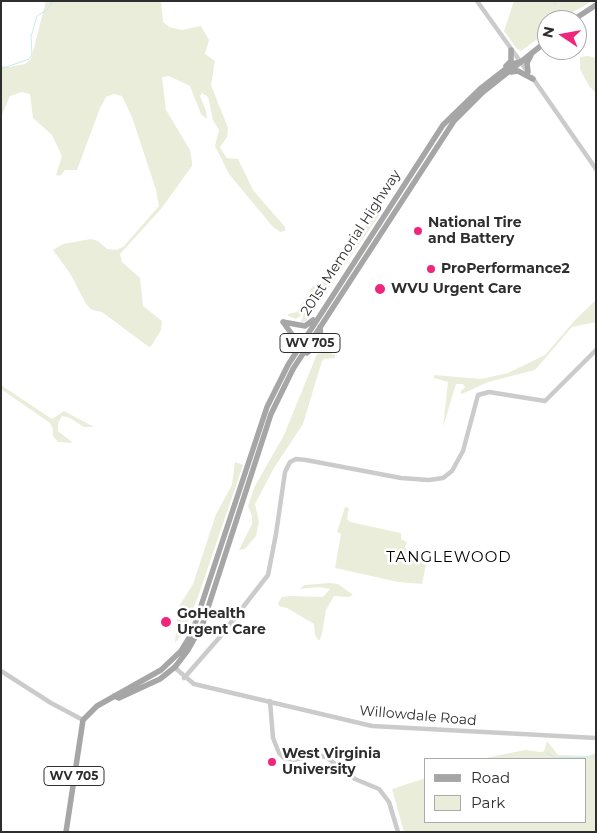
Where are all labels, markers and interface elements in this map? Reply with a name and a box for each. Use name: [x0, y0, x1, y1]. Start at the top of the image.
north arrow: [537, 10, 587, 60]
text: N: [538, 25, 558, 39]
street label: 201st Memorial Highway: [298, 167, 404, 319]
place label: National Tire and Battery: [428, 215, 522, 248]
marker: National Tire and Battery: [412, 225, 424, 237]
place label: ProPerformance2: [441, 261, 570, 277]
marker: ProPerformance2: [425, 263, 437, 275]
place label: WVU Urgent Care: [391, 281, 521, 297]
marker: WVU Urgent Care: [373, 282, 387, 296]
road number: WV 705: [280, 333, 340, 352]
district label: TANGLEWOOD: [385, 549, 513, 567]
place label: GoHealth Urgent Care: [177, 606, 266, 638]
marker: GoHealth Urgent Care: [159, 615, 173, 629]
street label: Willowdale Road: [359, 703, 477, 729]
place label: West Virginia University: [282, 746, 381, 779]
marker: West Virginia University: [266, 756, 278, 768]
legend: [424, 758, 587, 823]
road number: WV 705: [44, 766, 104, 786]
text: Road: [471, 768, 510, 787]
text: Park: [471, 793, 505, 812]

